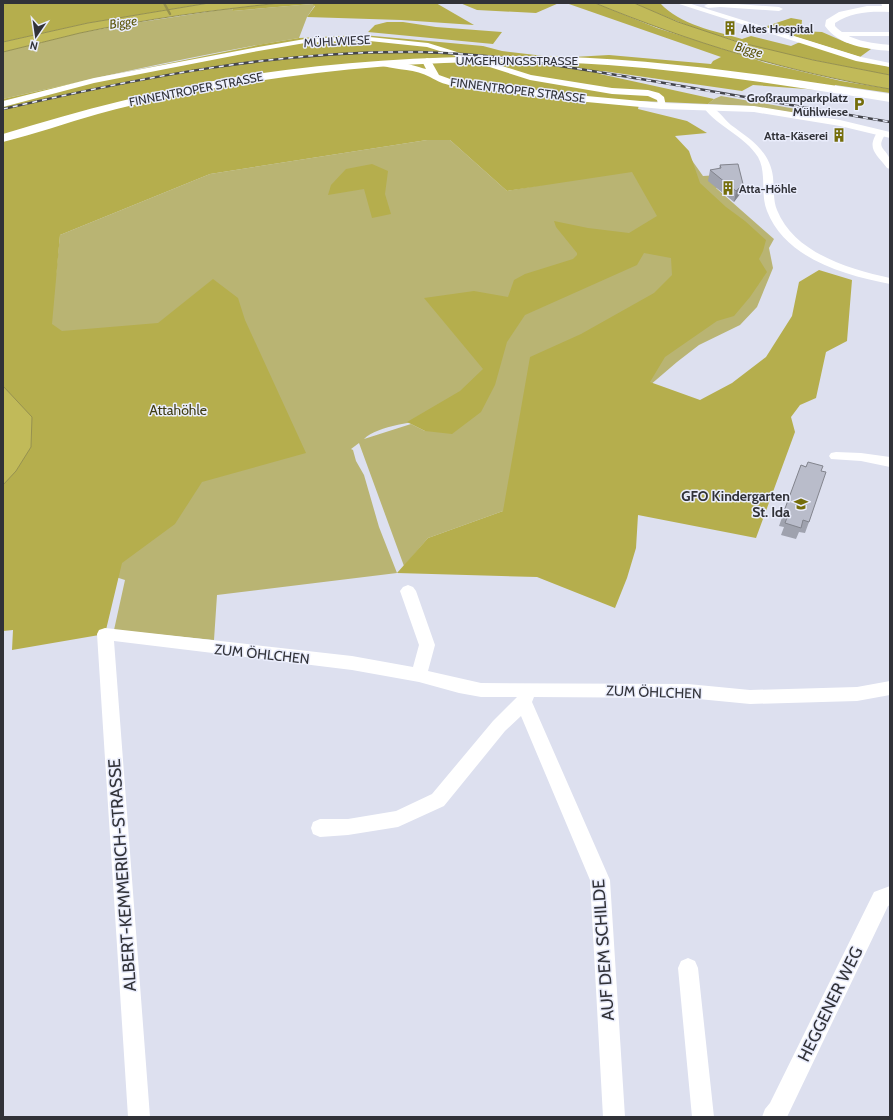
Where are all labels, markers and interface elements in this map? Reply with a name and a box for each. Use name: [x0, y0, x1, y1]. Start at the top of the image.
water label: Bigge: [108, 12, 138, 32]
north arrow: [16, 16, 56, 56]
building icon: Altes Hospital: [722, 20, 738, 36]
place label: Altes Hospital: [741, 21, 813, 36]
street label: MÜHLWIESE: [303, 32, 371, 50]
text: N: [28, 38, 39, 53]
water label: Bigge: [733, 38, 765, 60]
street label: UMGEHUNGSSTRASSE: [456, 53, 579, 68]
street label: FINNENTROPER STRASSE: [128, 69, 265, 109]
street label: FINNENTROPER STRASSE: [449, 74, 587, 106]
place label: Großraumparkplatz Mühlwiese: [747, 90, 848, 119]
parking icon: Großraumparkplatz Mühlwiese: [851, 96, 867, 112]
building icon: Atta-Käserei: [831, 127, 847, 143]
place label: Atta-Käserei: [764, 128, 828, 143]
building icon: Atta-Höhle: [720, 180, 736, 196]
place label: Atta-Höhle: [739, 181, 797, 196]
park label: Attahöhle: [149, 401, 207, 419]
place label: GFO Kindergarten St. Ida: [681, 487, 790, 521]
school or university icon: GFO Kindergarten St. Ida: [793, 496, 809, 512]
street label: ZUM ÖHLCHEN: [213, 640, 311, 668]
street label: ZUM ÖHLCHEN: [606, 681, 702, 703]
street label: ALBERT-KEMMERICH-STRASSE: [104, 758, 140, 992]
street label: AUF DEM SCHILDE: [588, 879, 618, 1021]
street label: HEGGENER WEG: [793, 943, 867, 1065]

